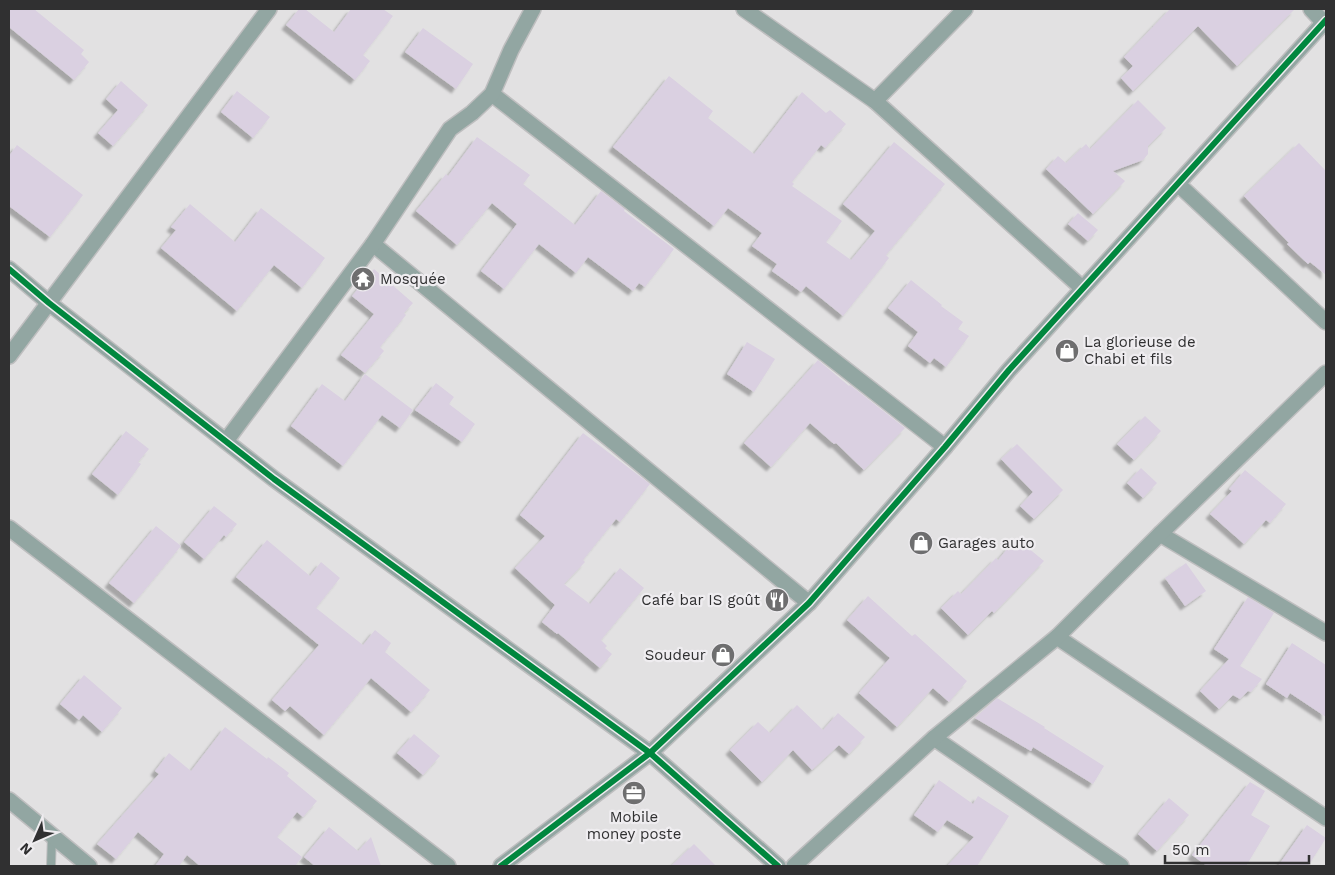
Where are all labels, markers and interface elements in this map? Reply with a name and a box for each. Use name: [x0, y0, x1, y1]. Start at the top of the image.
temple icon: Mosquée: [350, 266, 376, 292]
place label: Mosquée: [380, 270, 446, 288]
place label: La glorieuse de Chabi et fils: [1084, 333, 1196, 368]
shop icon: La glorieuse de Chabi et fils: [1054, 338, 1080, 364]
shop icon: Garages auto: [908, 530, 934, 556]
place label: Garages auto: [938, 534, 1034, 552]
restaurant icon: Café bar IS goût: [764, 587, 790, 613]
place label: Café bar IS goût: [641, 591, 761, 609]
shop icon: Soudeur: [710, 642, 736, 668]
place label: Soudeur: [645, 646, 706, 664]
office icon: Mobile money poste: [621, 780, 647, 806]
place label: Mobile money poste: [587, 808, 681, 843]
north arrow: [10, 815, 60, 865]
scale bar: [1165, 832, 1309, 864]
text: N: [16, 840, 35, 859]
text: 50 m: [1172, 841, 1209, 859]

